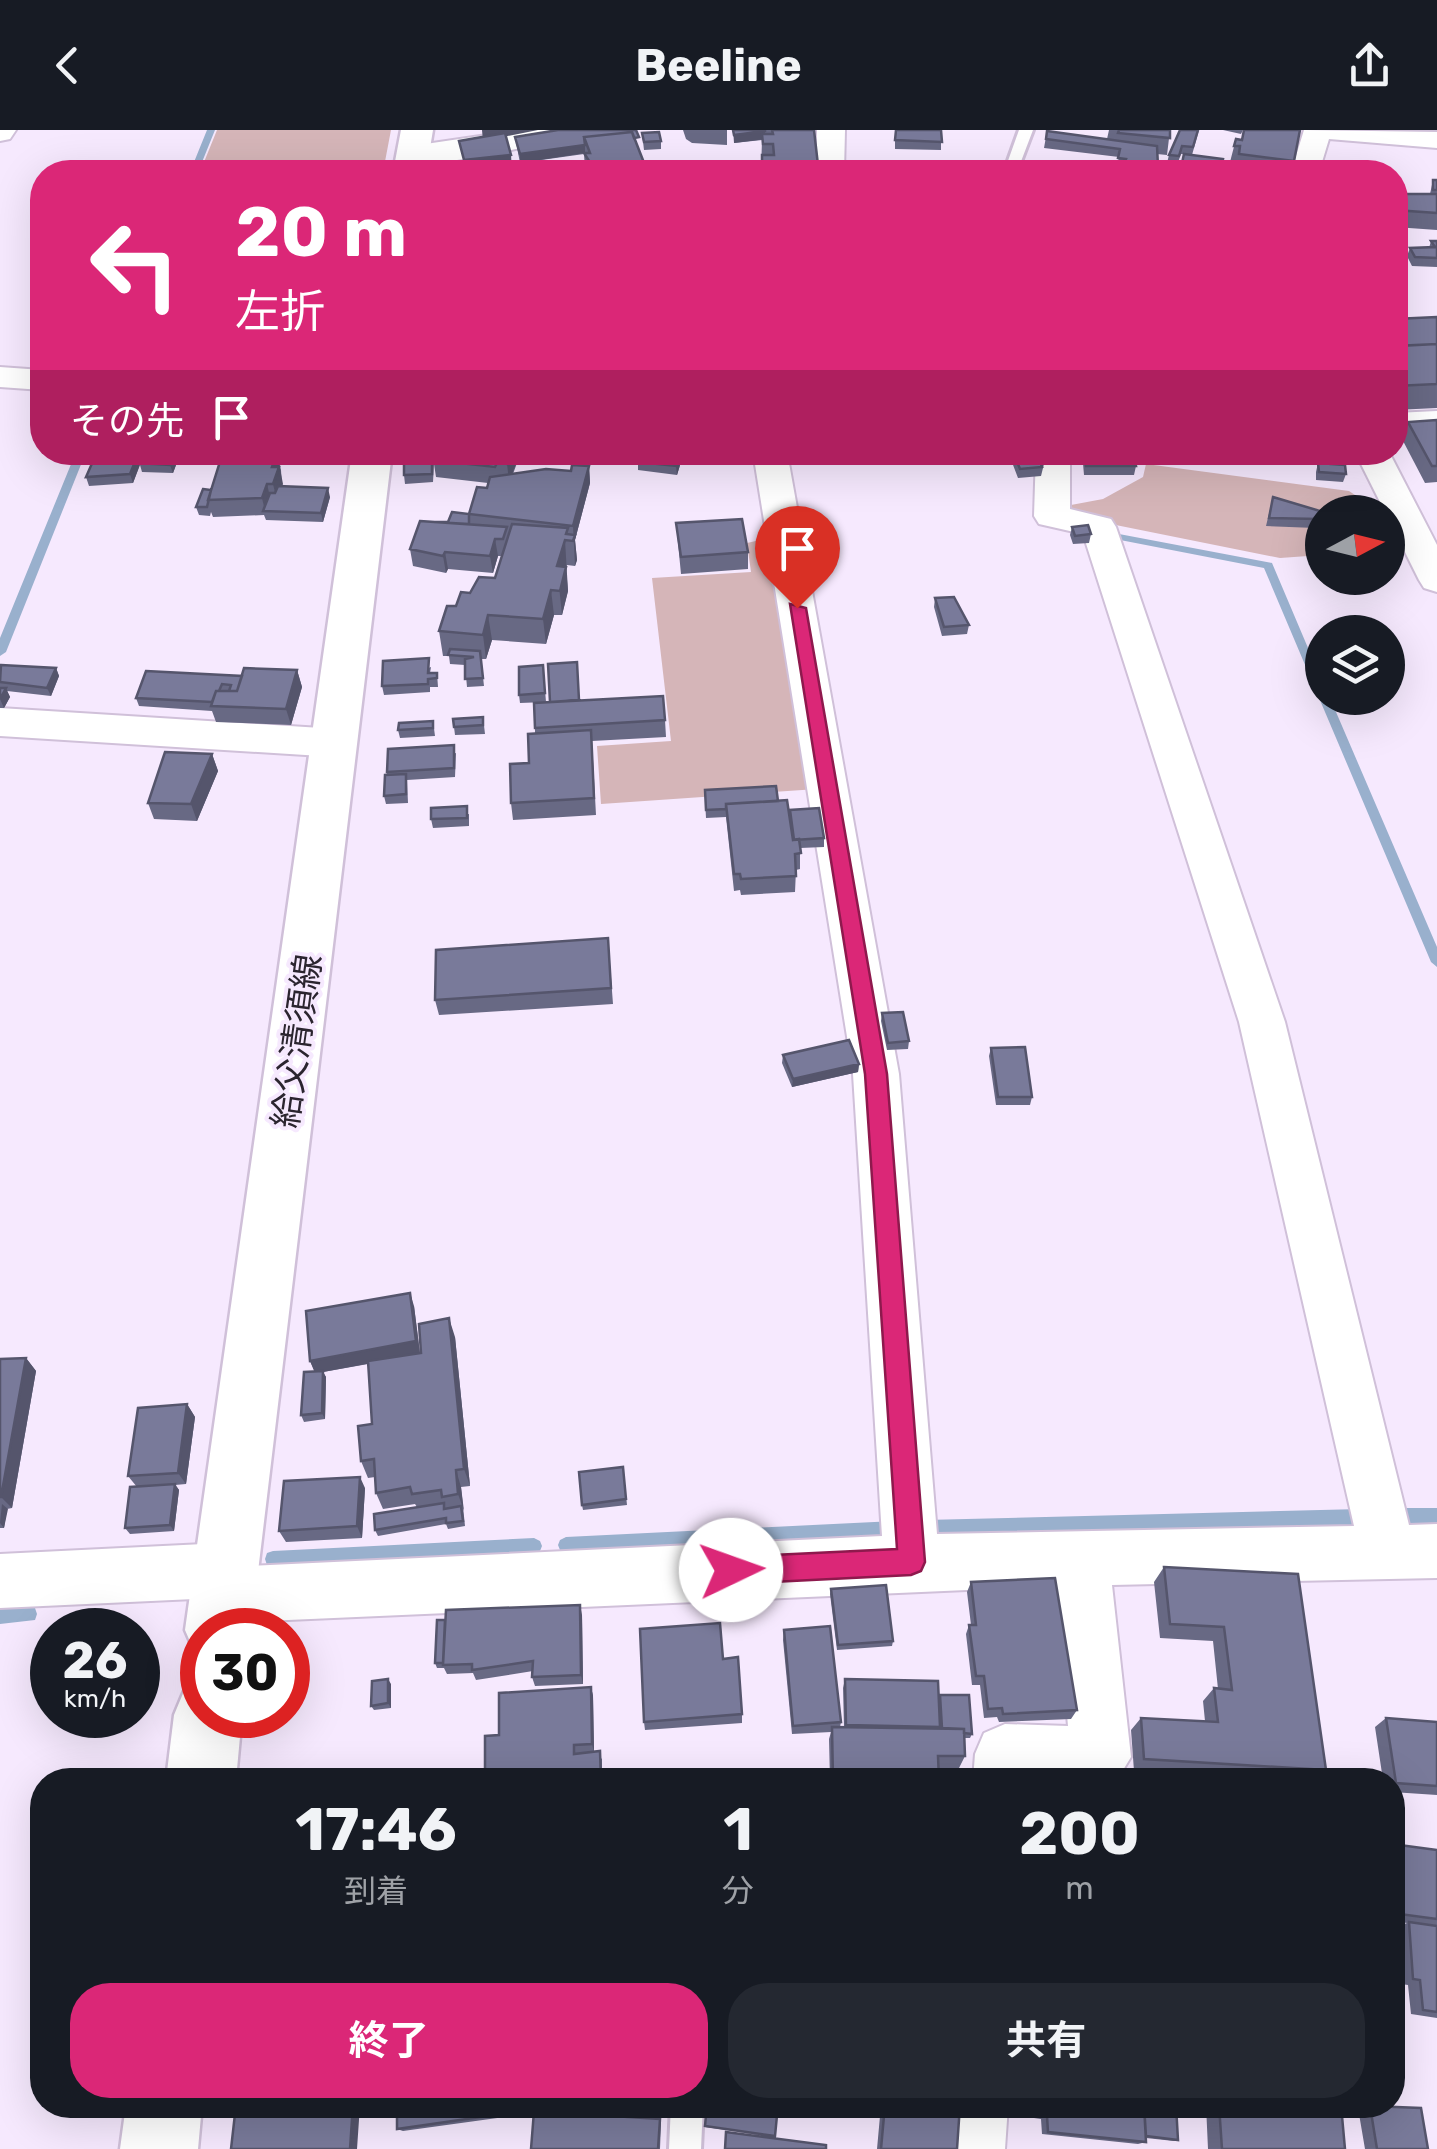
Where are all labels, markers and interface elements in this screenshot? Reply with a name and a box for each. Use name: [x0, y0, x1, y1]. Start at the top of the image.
icon: back: [40, 38, 95, 93]
icon: share: [1342, 38, 1397, 93]
text: Beeline: [635, 39, 802, 92]
text: 20 m: [235, 191, 407, 274]
icon: left: [70, 200, 200, 330]
text: 左折: [235, 285, 325, 338]
icon: arrive: [204, 390, 259, 445]
text: その先: [70, 398, 184, 444]
north arrow: [1305, 495, 1405, 595]
map controls: [1305, 495, 1405, 715]
pin: [755, 506, 840, 609]
icon: arrive: [770, 521, 825, 576]
button: layers: [1305, 615, 1405, 715]
street label: 給父清須線: [264, 951, 330, 1131]
position arrow: [679, 1518, 783, 1622]
speed limit sign: 30: [180, 1608, 310, 1738]
text: 26: [62, 1631, 128, 1691]
text: km/h: [64, 1684, 126, 1713]
text: 17:46: [295, 1794, 457, 1865]
text: 1: [723, 1794, 753, 1865]
text: 200: [1019, 1798, 1140, 1869]
text: m: [1065, 1869, 1094, 1907]
text: 到着: [344, 1872, 408, 1910]
text: 分: [722, 1872, 754, 1910]
button: 終了: [70, 1983, 708, 2098]
button: 共有: [728, 1983, 1365, 2098]

